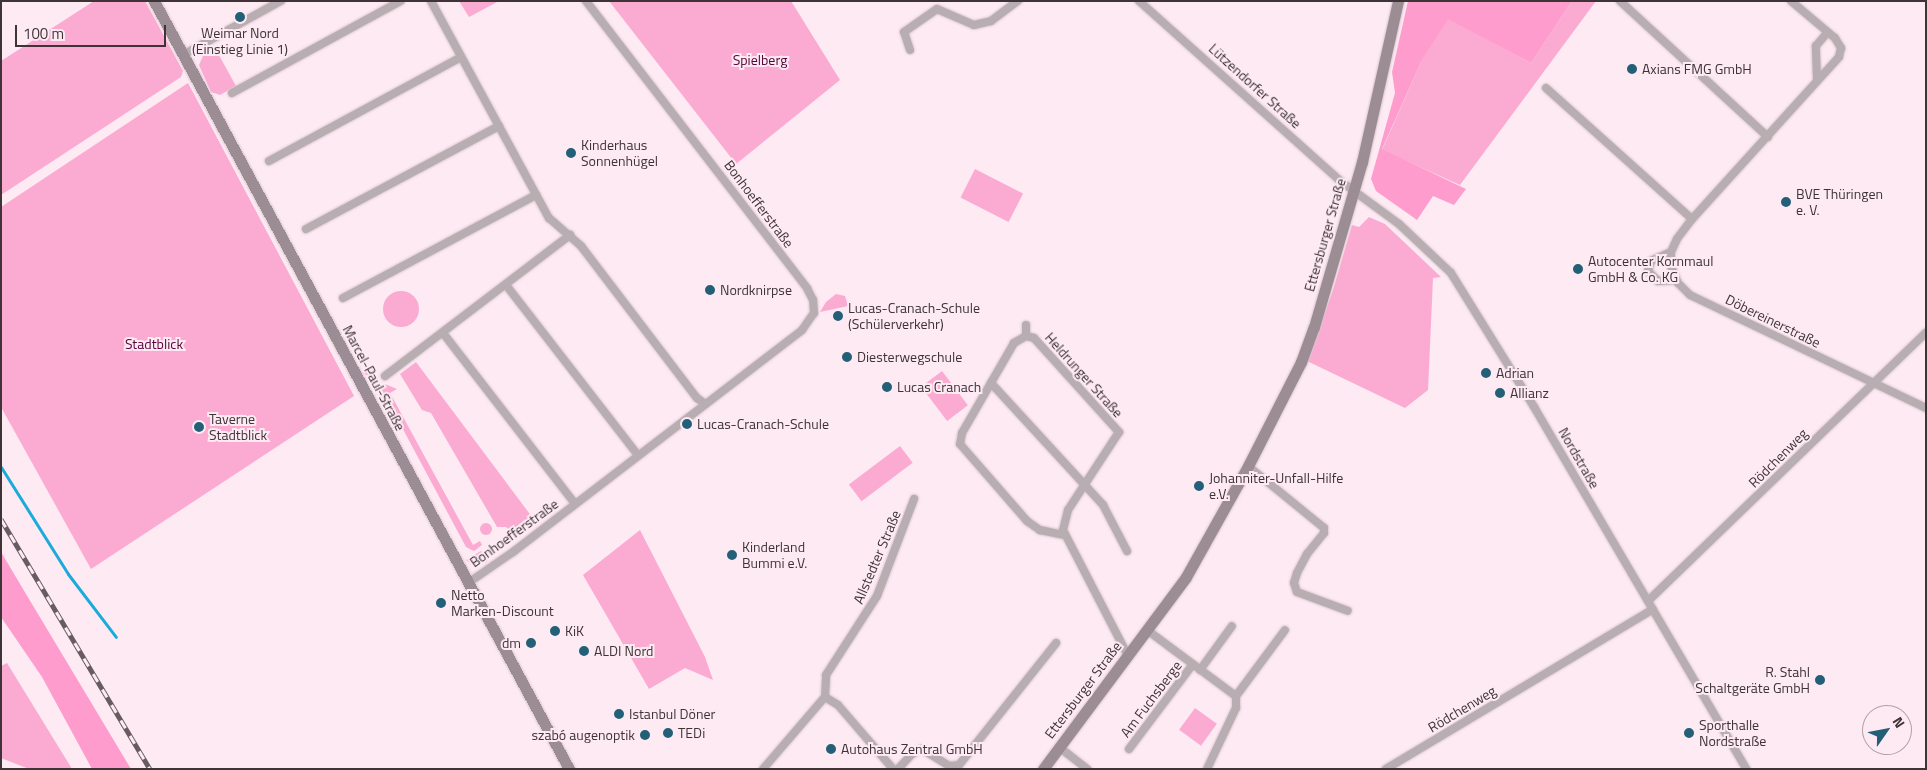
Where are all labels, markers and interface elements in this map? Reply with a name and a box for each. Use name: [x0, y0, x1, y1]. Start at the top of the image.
marker: Weimar Nord (Einstieg Linie 1): [234, 11, 246, 23]
scale bar: [18, 15, 169, 47]
text: 100 m: [23, 22, 64, 45]
place label: Weimar Nord (Einstieg Linie 1): [192, 25, 288, 58]
street label: Lützendorfer Straße: [1205, 40, 1305, 132]
park label: Spielberg: [733, 52, 787, 68]
place label: Axians FMG GmbH: [1642, 61, 1752, 77]
marker: Axians FMG GmbH: [1626, 63, 1638, 75]
place label: Kinderhaus Sonnenhügel: [581, 137, 658, 170]
marker: Kinderhaus Sonnenhügel: [565, 147, 577, 159]
street label: Bonhoefferstraße: [721, 157, 797, 251]
street label: Ettersburger Straße: [1301, 176, 1349, 294]
place label: BVE Thüringen e. V.: [1796, 186, 1883, 218]
marker: BVE Thüringen e. V.: [1780, 196, 1792, 208]
place label: Autocenter Kornmaul GmbH & Co. KG: [1588, 253, 1713, 286]
marker: Autocenter Kornmaul GmbH & Co. KG: [1572, 263, 1584, 275]
place label: Nordknirpse: [720, 282, 792, 298]
marker: Nordknirpse: [704, 284, 716, 296]
street label: Döbereinerstraße: [1723, 291, 1823, 351]
place label: Lucas-Cranach-Schule (Schülerverkehr): [848, 300, 980, 332]
marker: Lucas-Cranach-Schule (Schülerverkehr): [832, 310, 844, 322]
street label: Marcel-Paul-Straße: [339, 322, 409, 434]
street label: Heldrunger Straße: [1041, 329, 1127, 421]
park label: Stadtblick: [125, 336, 183, 352]
place label: Diesterwegschule: [857, 349, 962, 365]
marker: Diesterwegschule: [841, 351, 853, 363]
place label: Adrian: [1496, 365, 1534, 381]
marker: Adrian: [1480, 367, 1492, 379]
place label: Lucas Cranach: [897, 379, 981, 395]
marker: Lucas Cranach: [881, 381, 893, 393]
place label: Allianz: [1510, 385, 1549, 401]
marker: Allianz: [1494, 387, 1506, 399]
place label: Taverne Stadtblick: [209, 411, 267, 444]
place label: Lucas-Cranach-Schule: [697, 416, 829, 432]
marker: Lucas-Cranach-Schule: [681, 418, 693, 430]
marker: Taverne Stadtblick: [193, 421, 205, 433]
street label: Nordstraße: [1555, 425, 1603, 491]
street label: Rödchenweg: [1745, 425, 1811, 491]
place label: Johanniter-Unfall-Hilfe e.V.: [1209, 470, 1343, 502]
marker: Johanniter-Unfall-Hilfe e.V.: [1193, 480, 1205, 492]
street label: Bonhoefferstraße: [467, 495, 561, 571]
street label: Allstedter Straße: [850, 508, 904, 606]
place label: Kinderland Bummi e.V.: [742, 539, 807, 572]
marker: Kinderland Bummi e.V.: [726, 549, 738, 561]
place label: Netto Marken-Discount: [451, 587, 554, 620]
marker: Netto Marken-Discount: [435, 597, 447, 609]
place label: KiK: [565, 623, 584, 639]
marker: KiK: [549, 625, 561, 637]
place label: dm: [502, 635, 521, 651]
marker: dm: [525, 637, 537, 649]
street label: Ettersburger Straße: [1041, 638, 1125, 742]
place label: ALDI Nord: [594, 643, 653, 659]
marker: ALDI Nord: [578, 645, 590, 657]
street label: Am Fuchsberge: [1117, 658, 1185, 740]
place label: R. Stahl Schaltgeräte GmbH: [1695, 664, 1810, 696]
marker: R. Stahl Schaltgeräte GmbH: [1814, 674, 1826, 686]
street label: Rödchenweg: [1425, 682, 1499, 736]
north arrow: [1862, 705, 1912, 755]
place label: Istanbul Döner: [629, 706, 715, 722]
marker: Istanbul Döner: [613, 708, 625, 720]
text: N: [1888, 712, 1911, 732]
place label: Sporthalle Nordstraße: [1699, 717, 1766, 750]
place label: TEDi: [678, 725, 705, 741]
place label: szabó augenoptik: [532, 727, 635, 743]
marker: TEDi: [662, 727, 674, 739]
marker: Sporthalle Nordstraße: [1683, 727, 1695, 739]
marker: szabó augenoptik: [639, 729, 651, 741]
place label: Autohaus Zentral GmbH: [841, 741, 983, 757]
marker: Autohaus Zentral GmbH: [825, 743, 837, 755]

